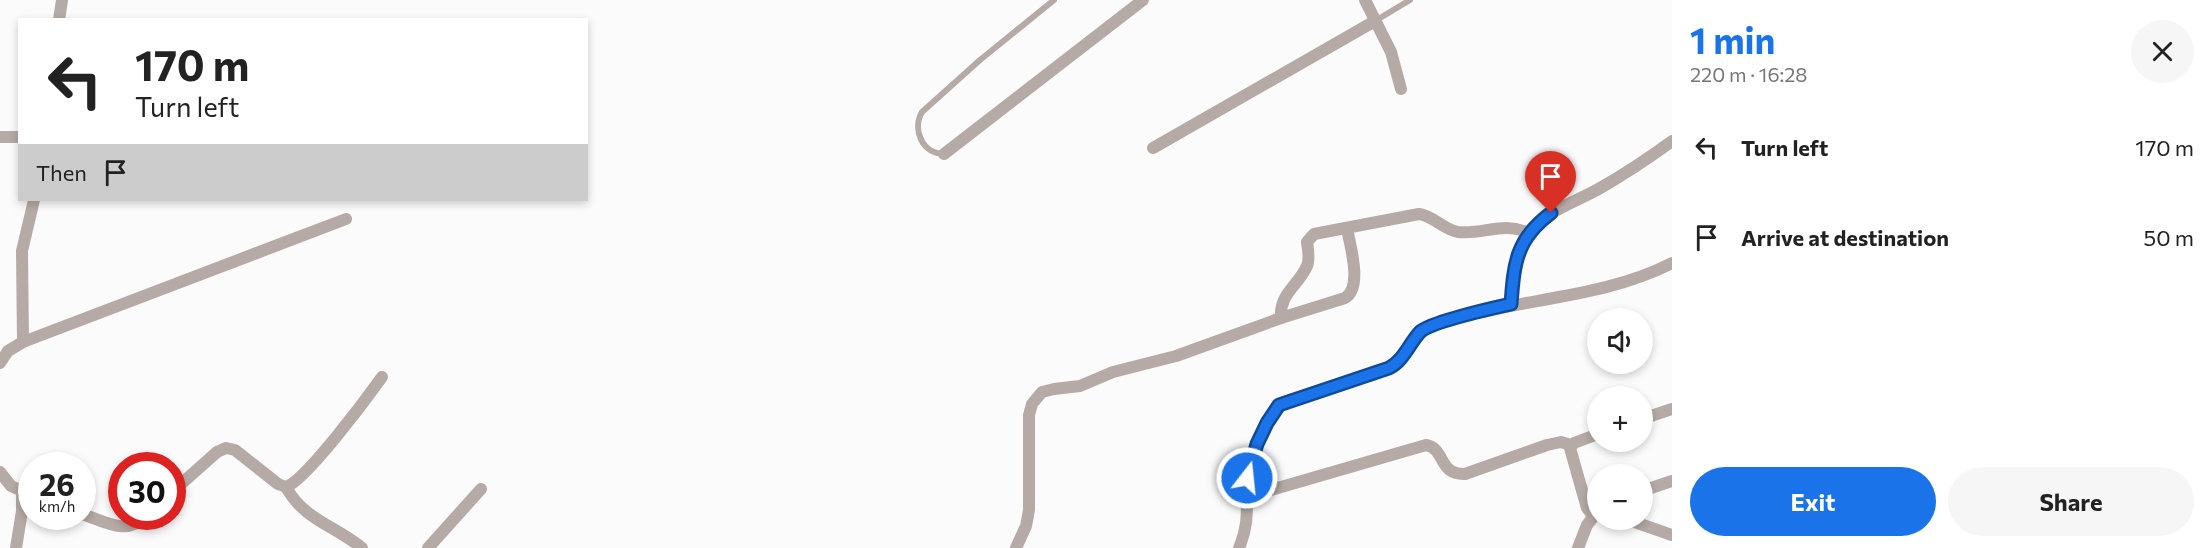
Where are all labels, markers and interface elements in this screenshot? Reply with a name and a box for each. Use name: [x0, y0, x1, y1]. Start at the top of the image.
text: 1 min: [1690, 17, 1775, 61]
button: close: [2131, 20, 2194, 83]
text: 170 m: [135, 38, 249, 90]
icon: left: [36, 42, 114, 120]
text: 220 m · 16:28: [1690, 62, 1807, 86]
text: Turn left: [135, 90, 239, 123]
icon: left: [1690, 131, 1723, 164]
text: Turn left: [1741, 134, 1828, 161]
text: 170 m: [2135, 134, 2194, 161]
pin: [1525, 151, 1576, 213]
icon: arrive: [99, 156, 132, 189]
text: Then: [36, 159, 87, 186]
icon: arrive: [1534, 160, 1567, 193]
icon: arrive: [1690, 221, 1723, 254]
text: Arrive at destination: [1741, 224, 1949, 251]
text: 50 m: [2144, 224, 2194, 251]
map controls: [1587, 308, 1653, 530]
button: sound: [1587, 308, 1653, 374]
button: +: [1587, 386, 1653, 452]
position arrow: [1215, 446, 1279, 510]
speed limit sign: 30: [108, 452, 186, 530]
button: −: [1587, 464, 1653, 530]
text: 26: [39, 465, 75, 502]
button: Exit: [1690, 467, 1936, 536]
button: Share: [1948, 467, 2194, 536]
text: km/h: [39, 497, 75, 515]

